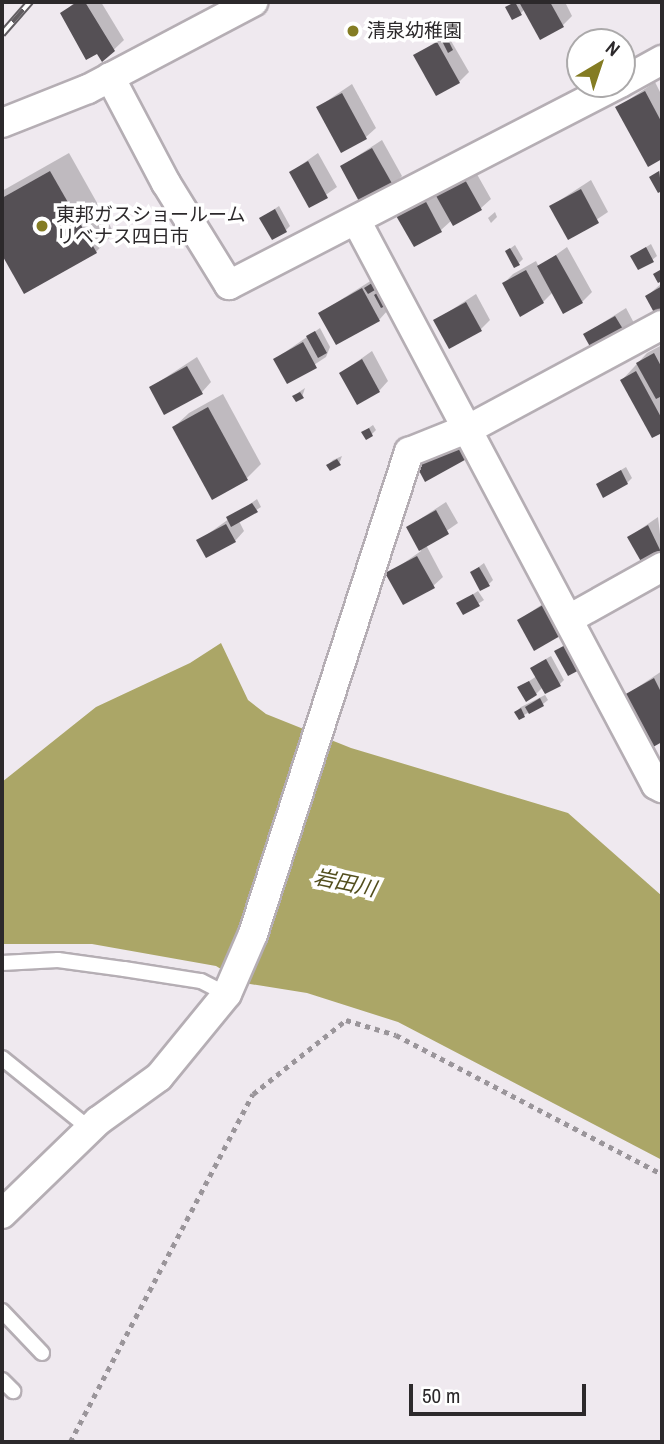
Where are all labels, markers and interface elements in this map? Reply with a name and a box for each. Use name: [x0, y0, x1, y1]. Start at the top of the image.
place label: 清泉幼稚園: [367, 20, 462, 42]
marker: 清泉幼稚園: [345, 23, 361, 39]
north arrow: [566, 28, 636, 98]
text: N: [600, 35, 626, 62]
place label: 東邦ガスショールーム リベナス四日市: [56, 204, 246, 248]
marker: 東邦ガスショールーム リベナス四日市: [34, 218, 50, 234]
water label: 岩田川: [312, 864, 378, 902]
scale bar: [412, 1370, 589, 1414]
text: 50 m: [422, 1381, 460, 1410]

